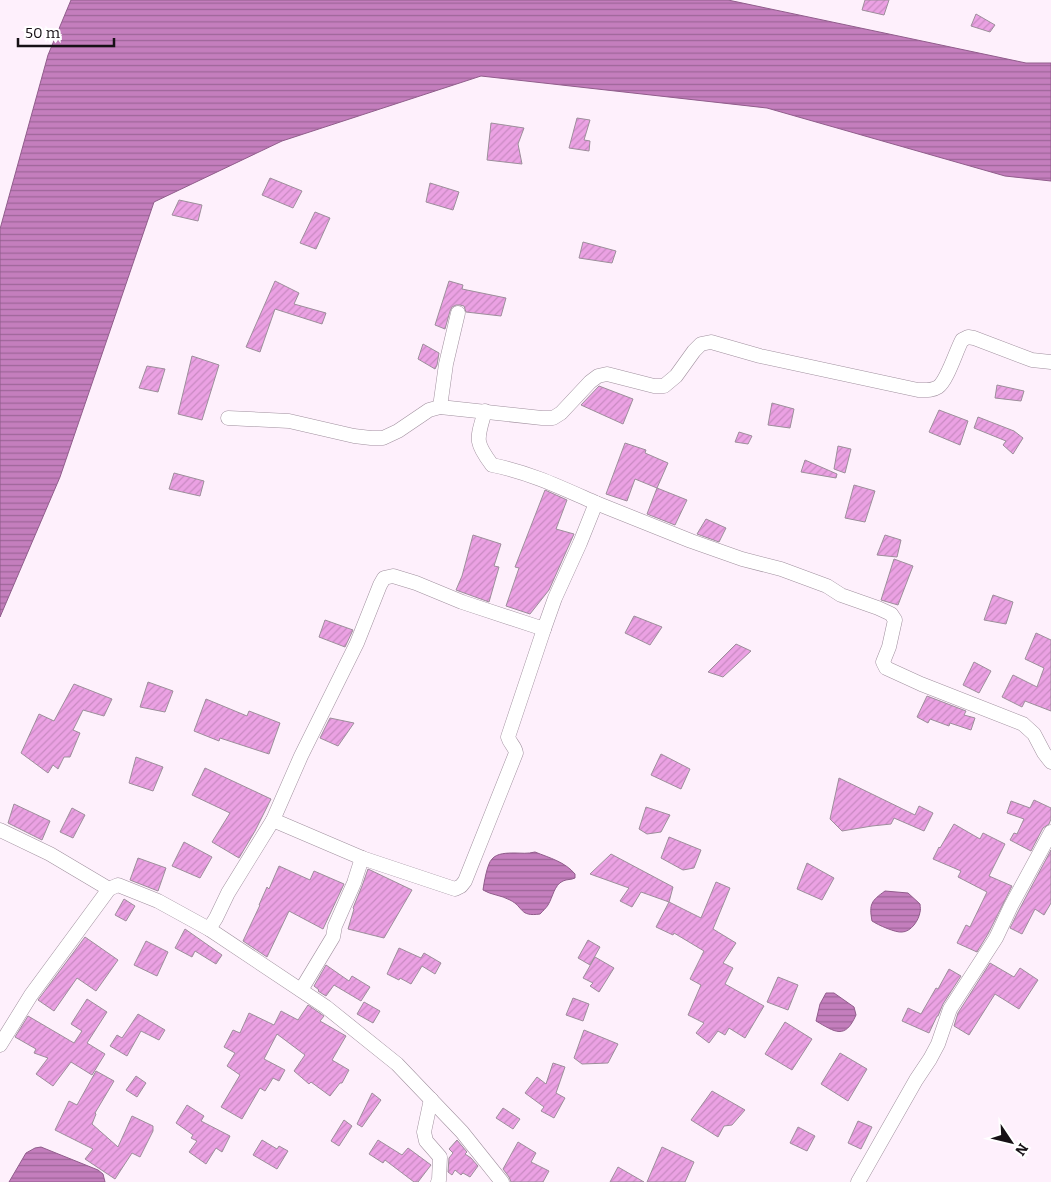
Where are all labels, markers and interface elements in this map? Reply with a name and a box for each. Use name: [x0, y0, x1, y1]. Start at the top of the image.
scale bar: [18, 15, 114, 47]
text: 50 m: [25, 24, 61, 42]
north arrow: [986, 1117, 1036, 1167]
text: N: [1011, 1140, 1031, 1159]

